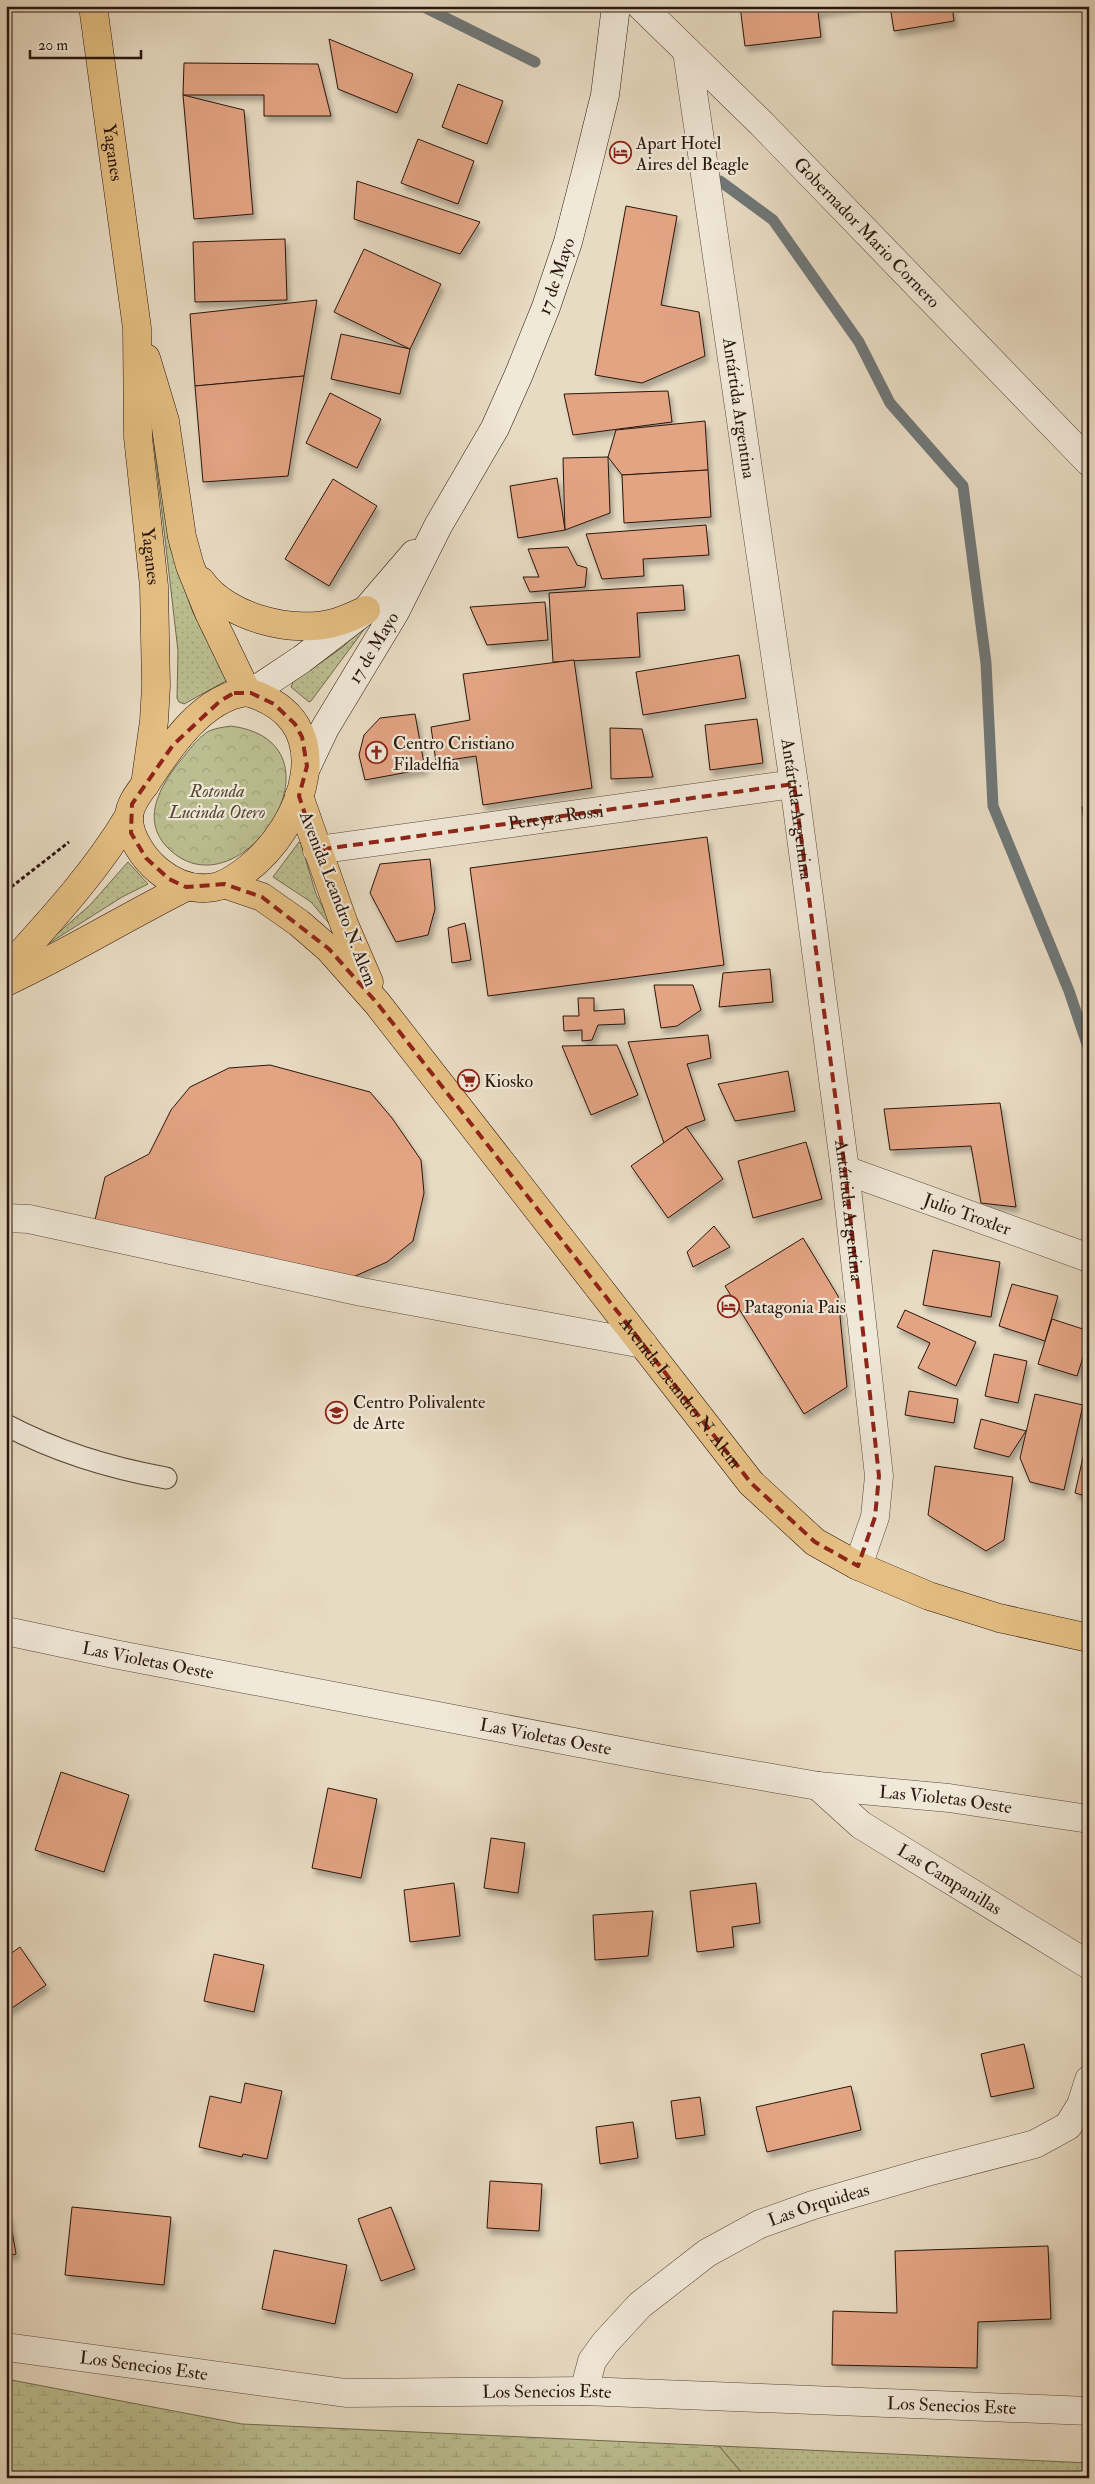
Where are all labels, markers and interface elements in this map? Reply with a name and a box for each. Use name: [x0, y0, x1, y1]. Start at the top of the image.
scale bar: [30, 28, 141, 60]
text: 20 m: [38, 36, 68, 55]
street label: Yaganes: [98, 123, 128, 183]
place label: Apart Hotel Aires del Beagle: [635, 132, 749, 176]
hotel icon: Apart Hotel Aires del Beagle: [608, 141, 632, 165]
street label: Gobernador Mario Cornero: [789, 152, 945, 313]
street label: 17 de Mayo: [533, 234, 580, 318]
street label: Antártida Argentina: [717, 335, 761, 481]
street label: Yaganes: [136, 527, 165, 586]
street label: 17 de Mayo: [343, 607, 404, 688]
place label: Centro Cristiano Filadelfia: [393, 732, 515, 776]
street label: Antártida Argentina: [776, 736, 818, 882]
church icon: Centro Cristiano Filadelfia: [365, 741, 389, 765]
park label: Rotonda Lucinda Otero: [168, 780, 265, 824]
street label: Pereyra Rossi: [507, 799, 605, 835]
street label: Avenida Leandro N. Alem: [294, 807, 382, 990]
supermarket icon: Kiosko: [456, 1069, 480, 1093]
place label: Kiosko: [484, 1070, 533, 1093]
street label: Antártida Argentina: [830, 1138, 869, 1283]
street label: Julio Troxler: [919, 1187, 1014, 1241]
hotel icon: Patagonia Pais: [716, 1295, 740, 1319]
place label: Patagonia Pais: [744, 1296, 846, 1319]
street label: Avenida Leandro N. Alem: [614, 1311, 747, 1473]
place label: Centro Polivalente de Arte: [353, 1391, 486, 1435]
school or university icon: Centro Polivalente de Arte: [325, 1400, 349, 1424]
street label: Las Violetas Oeste: [80, 1636, 216, 1684]
street label: Las Violetas Oeste: [478, 1713, 614, 1761]
street label: Las Violetas Oeste: [878, 1780, 1014, 1819]
street label: Las Campanillas: [893, 1839, 1006, 1920]
street label: Las Orquideas: [765, 2178, 872, 2232]
street label: Los Senecios Este: [78, 2346, 210, 2386]
street label: Los Senecios Este: [482, 2379, 612, 2404]
street label: Los Senecios Este: [887, 2392, 1017, 2420]

